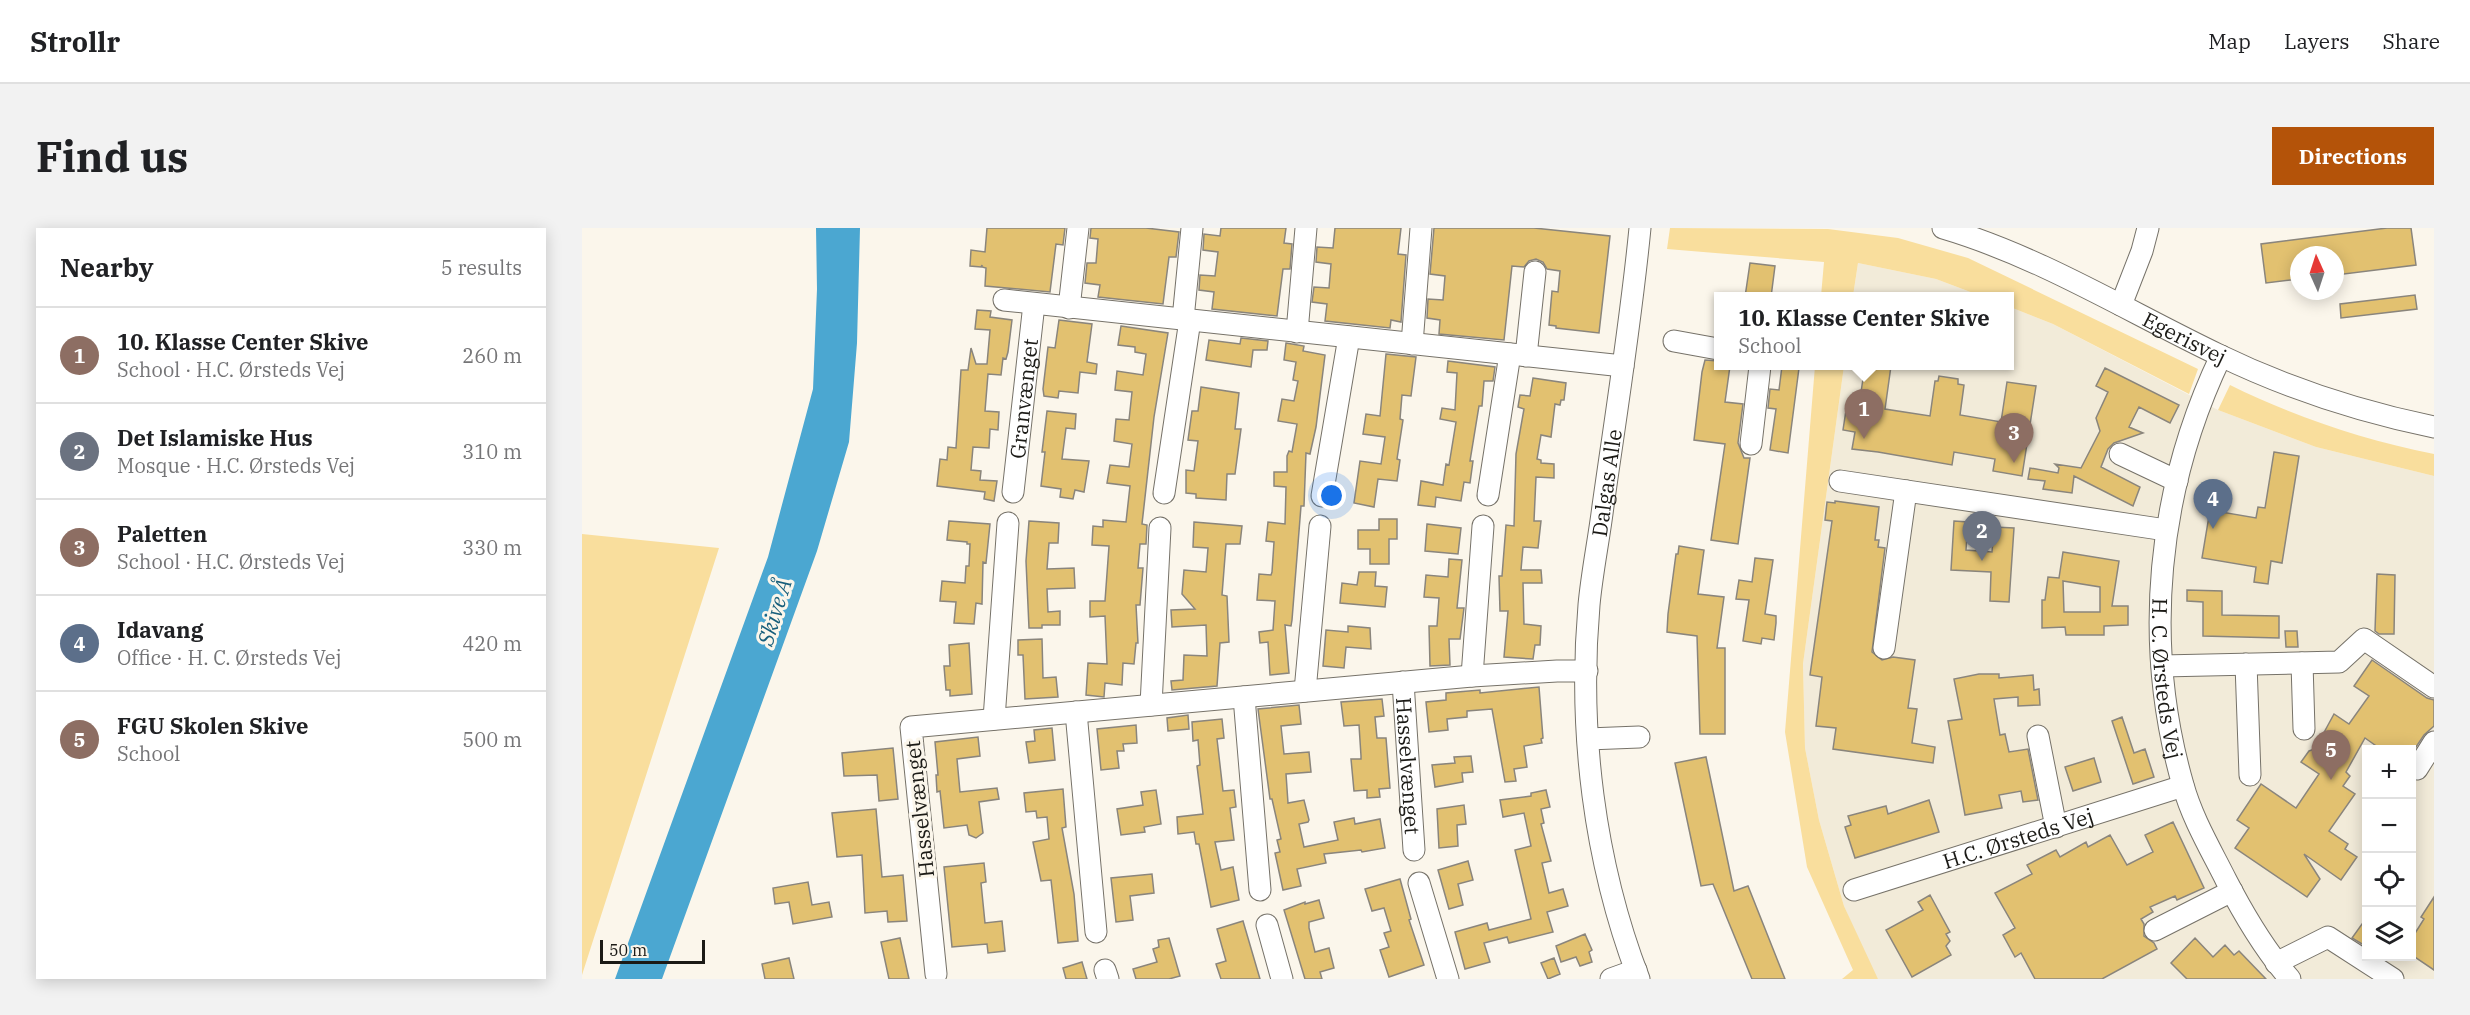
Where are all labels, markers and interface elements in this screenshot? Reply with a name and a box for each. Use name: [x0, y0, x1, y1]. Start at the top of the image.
text: Strollr: [30, 23, 120, 60]
text: Map: [2208, 27, 2251, 55]
text: Layers: [2284, 27, 2350, 55]
text: Share: [2383, 27, 2440, 55]
button: Directions: [2272, 127, 2434, 185]
text: Find us: [36, 129, 188, 184]
north arrow: [2290, 246, 2344, 300]
text: Nearby: [60, 250, 154, 284]
text: 5 results: [441, 254, 522, 281]
popup: [1714, 292, 2014, 370]
text: 10. Klasse Center Skive: [1738, 303, 1990, 332]
street label: Egerisvej: [2138, 305, 2231, 371]
text: 10. Klasse Center Skive: [117, 327, 369, 356]
text: School: [1738, 332, 1802, 359]
street label: Granvænget: [1003, 337, 1044, 460]
text: 1: [74, 342, 86, 369]
text: 260 m: [462, 342, 522, 369]
text: School · H.C. Ørsteds Vej: [117, 356, 345, 383]
pin: 1: [1844, 390, 1884, 439]
pin: 3: [1994, 414, 2034, 463]
text: Det Islamiske Hus: [117, 423, 313, 452]
street label: Dalgas Alle: [1585, 427, 1628, 539]
text: 2: [74, 438, 86, 465]
text: 310 m: [462, 438, 522, 465]
text: Mosque · H.C. Ørsteds Vej: [117, 452, 355, 479]
pin: 4: [2194, 480, 2232, 529]
your location: [1317, 481, 1346, 510]
pin: 2: [1962, 512, 2002, 561]
text: Paletten: [117, 519, 207, 548]
text: 3: [74, 534, 86, 561]
text: 330 m: [462, 534, 522, 561]
text: School · H.C. Ørsteds Vej: [117, 548, 345, 575]
water label: Skive Å: [750, 575, 798, 650]
street label: H. C. Ørsteds Vej: [2146, 597, 2190, 762]
text: Idavang: [117, 615, 203, 644]
text: 4: [74, 630, 86, 657]
text: 420 m: [462, 630, 522, 657]
text: Office · H. C. Ørsteds Vej: [117, 644, 342, 671]
street label: Hasselvænget: [1390, 696, 1427, 835]
text: FGU Skolen Skive: [117, 711, 308, 740]
text: 5: [74, 726, 86, 753]
text: 500 m: [462, 726, 522, 753]
pin: 5: [2312, 730, 2350, 780]
street label: Hasselvænget: [898, 739, 940, 879]
text: School: [117, 740, 180, 767]
map controls: [2362, 745, 2416, 961]
button: +: [2362, 745, 2416, 799]
button: −: [2362, 799, 2416, 853]
street label: H.C. Ørsteds Vej: [1939, 801, 2097, 875]
button: locate: [2362, 853, 2416, 907]
button: layers: [2362, 907, 2416, 961]
scale bar: [600, 937, 705, 964]
text: 50 m: [609, 940, 647, 960]

